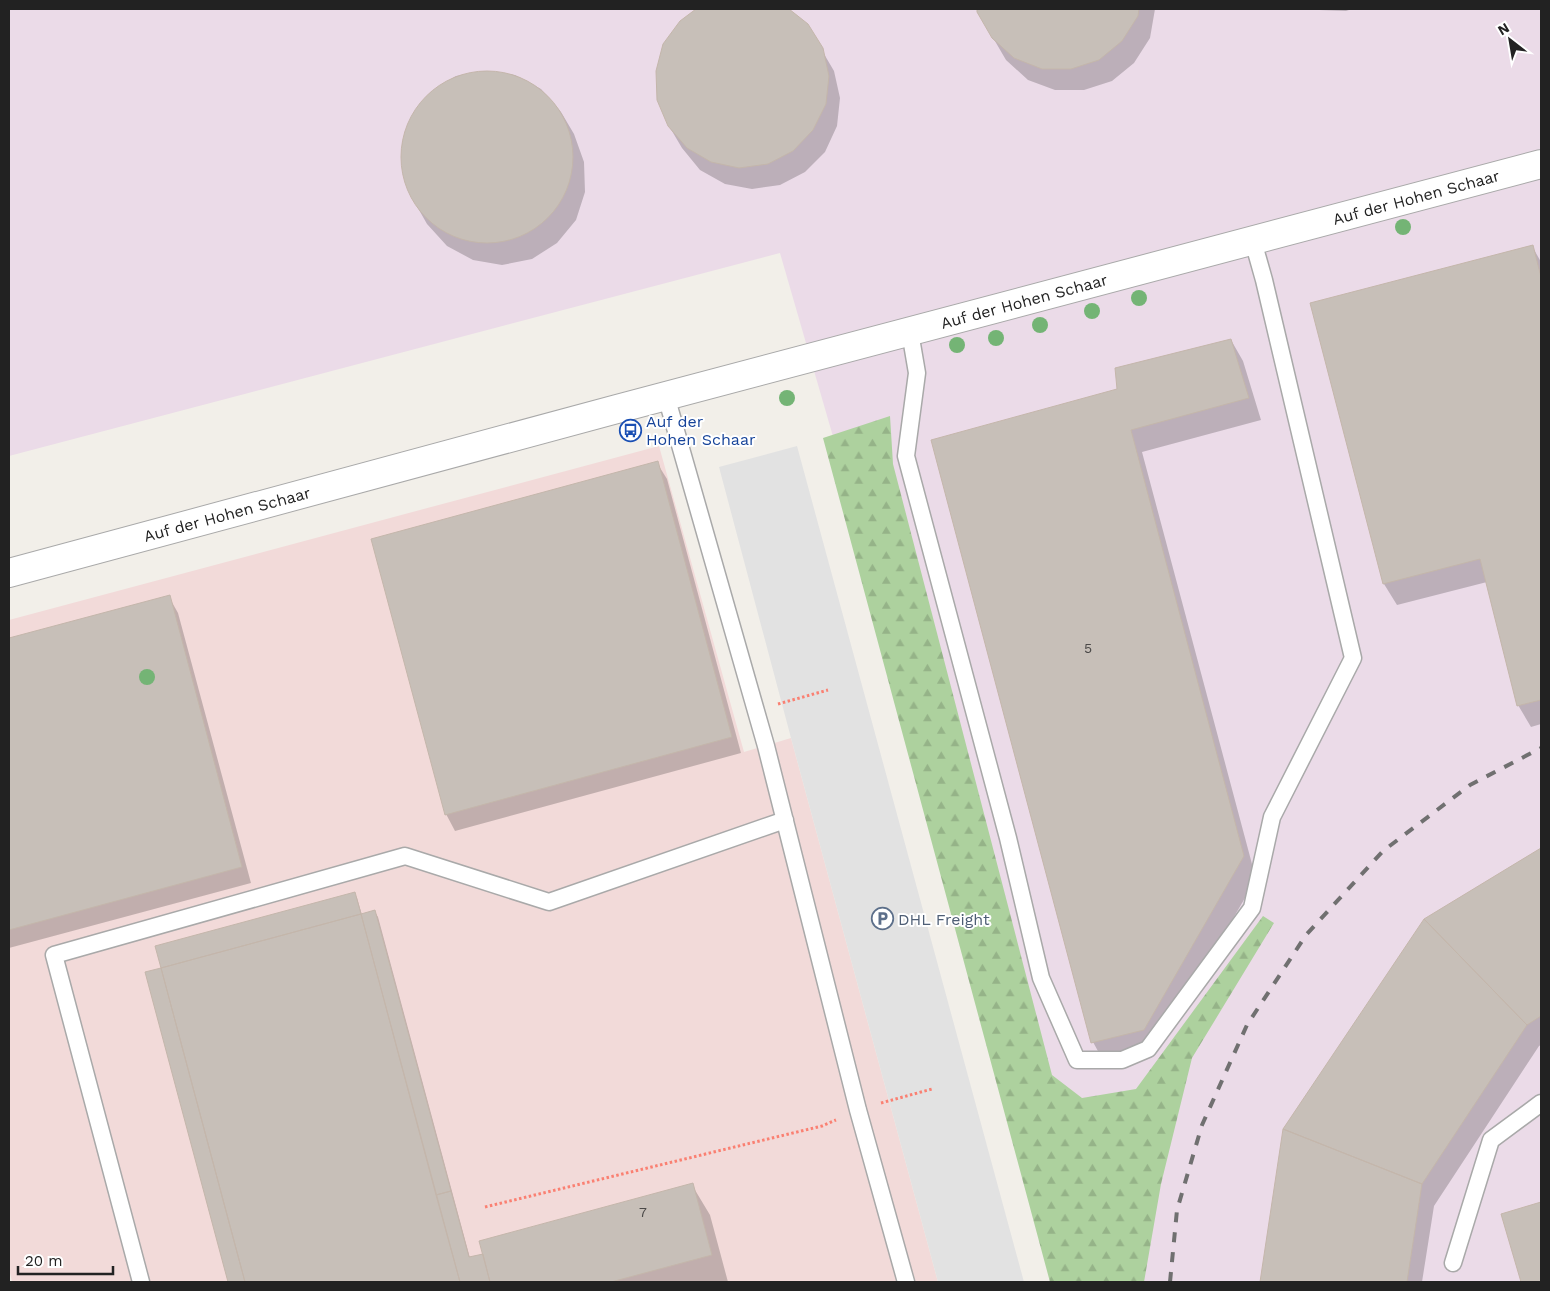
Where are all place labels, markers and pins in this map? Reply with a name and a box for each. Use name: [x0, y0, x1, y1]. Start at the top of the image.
place label: Auf der Hohen Schaar: [646, 412, 756, 449]
bus stop icon: Auf der Hohen Schaar: [618, 418, 642, 442]
parking icon: DHL Freight: [870, 907, 894, 931]
place label: DHL Freight: [898, 910, 990, 929]

